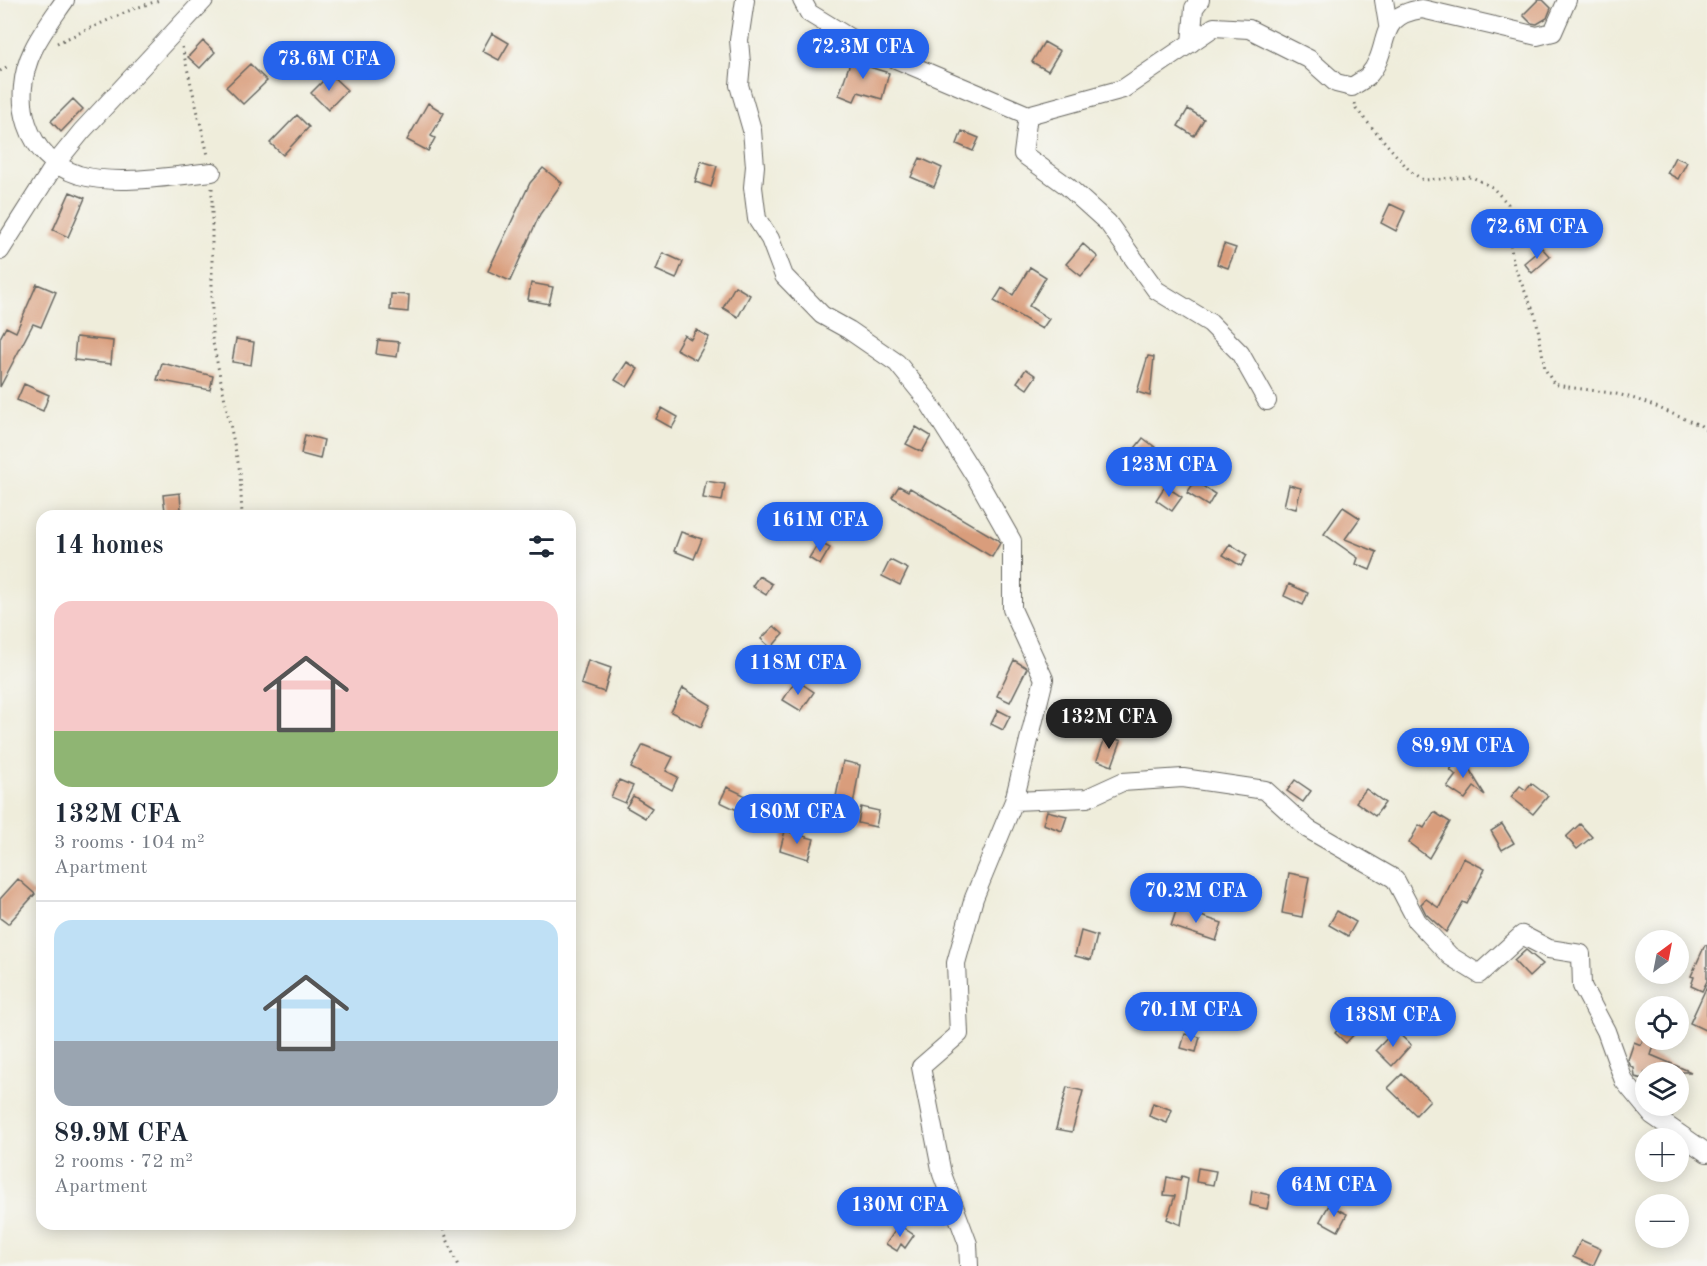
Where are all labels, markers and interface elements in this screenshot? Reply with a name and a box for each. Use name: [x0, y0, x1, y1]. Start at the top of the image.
pin: 72.3M CFA: [794, 29, 932, 80]
text: 72.3M CFA: [811, 38, 915, 58]
pin: 73.6M CFA: [260, 41, 398, 92]
text: 73.6M CFA: [277, 50, 381, 70]
pin: 72.6M CFA: [1468, 209, 1606, 260]
text: 72.6M CFA: [1485, 218, 1589, 238]
pin: 123M CFA: [1107, 447, 1231, 498]
text: 123M CFA: [1120, 456, 1218, 476]
pin: 161M CFA: [758, 502, 882, 553]
text: 161M CFA: [771, 511, 869, 531]
icon: filters: [525, 530, 558, 563]
text: 14 homes: [54, 533, 163, 559]
icon: home: [252, 640, 360, 748]
pin: 118M CFA: [736, 645, 860, 696]
text: 118M CFA: [749, 654, 847, 674]
pin: 132M CFA: [1047, 699, 1171, 750]
text: 132M CFA: [1060, 708, 1158, 728]
pin: 89.9M CFA: [1394, 728, 1532, 779]
text: 89.9M CFA: [1411, 737, 1515, 757]
pin: 180M CFA: [735, 794, 859, 845]
text: 132M CFA: [54, 802, 182, 828]
text: 180M CFA: [748, 803, 846, 823]
text: 3 rooms · 104 m²: [54, 833, 204, 853]
text: Apartment: [54, 858, 148, 878]
pin: 70.2M CFA: [1127, 873, 1265, 924]
text: 70.2M CFA: [1144, 882, 1248, 902]
north arrow: [1635, 930, 1689, 984]
map controls: [1635, 930, 1689, 1248]
icon: home: [252, 959, 360, 1067]
pin: 70.1M CFA: [1122, 992, 1260, 1043]
button: locate: [1635, 996, 1689, 1050]
pin: 138M CFA: [1331, 997, 1455, 1048]
text: 70.1M CFA: [1139, 1001, 1243, 1021]
text: 138M CFA: [1344, 1006, 1442, 1026]
button: layers: [1635, 1062, 1689, 1116]
text: 89.9M CFA: [54, 1121, 189, 1147]
button: +: [1635, 1128, 1689, 1182]
text: 2 rooms · 72 m²: [54, 1152, 193, 1172]
pin: 64M CFA: [1279, 1167, 1389, 1218]
text: 64M CFA: [1291, 1176, 1377, 1196]
text: Apartment: [54, 1177, 148, 1197]
pin: 130M CFA: [838, 1187, 962, 1238]
button: −: [1635, 1194, 1689, 1248]
text: 130M CFA: [851, 1196, 949, 1216]

